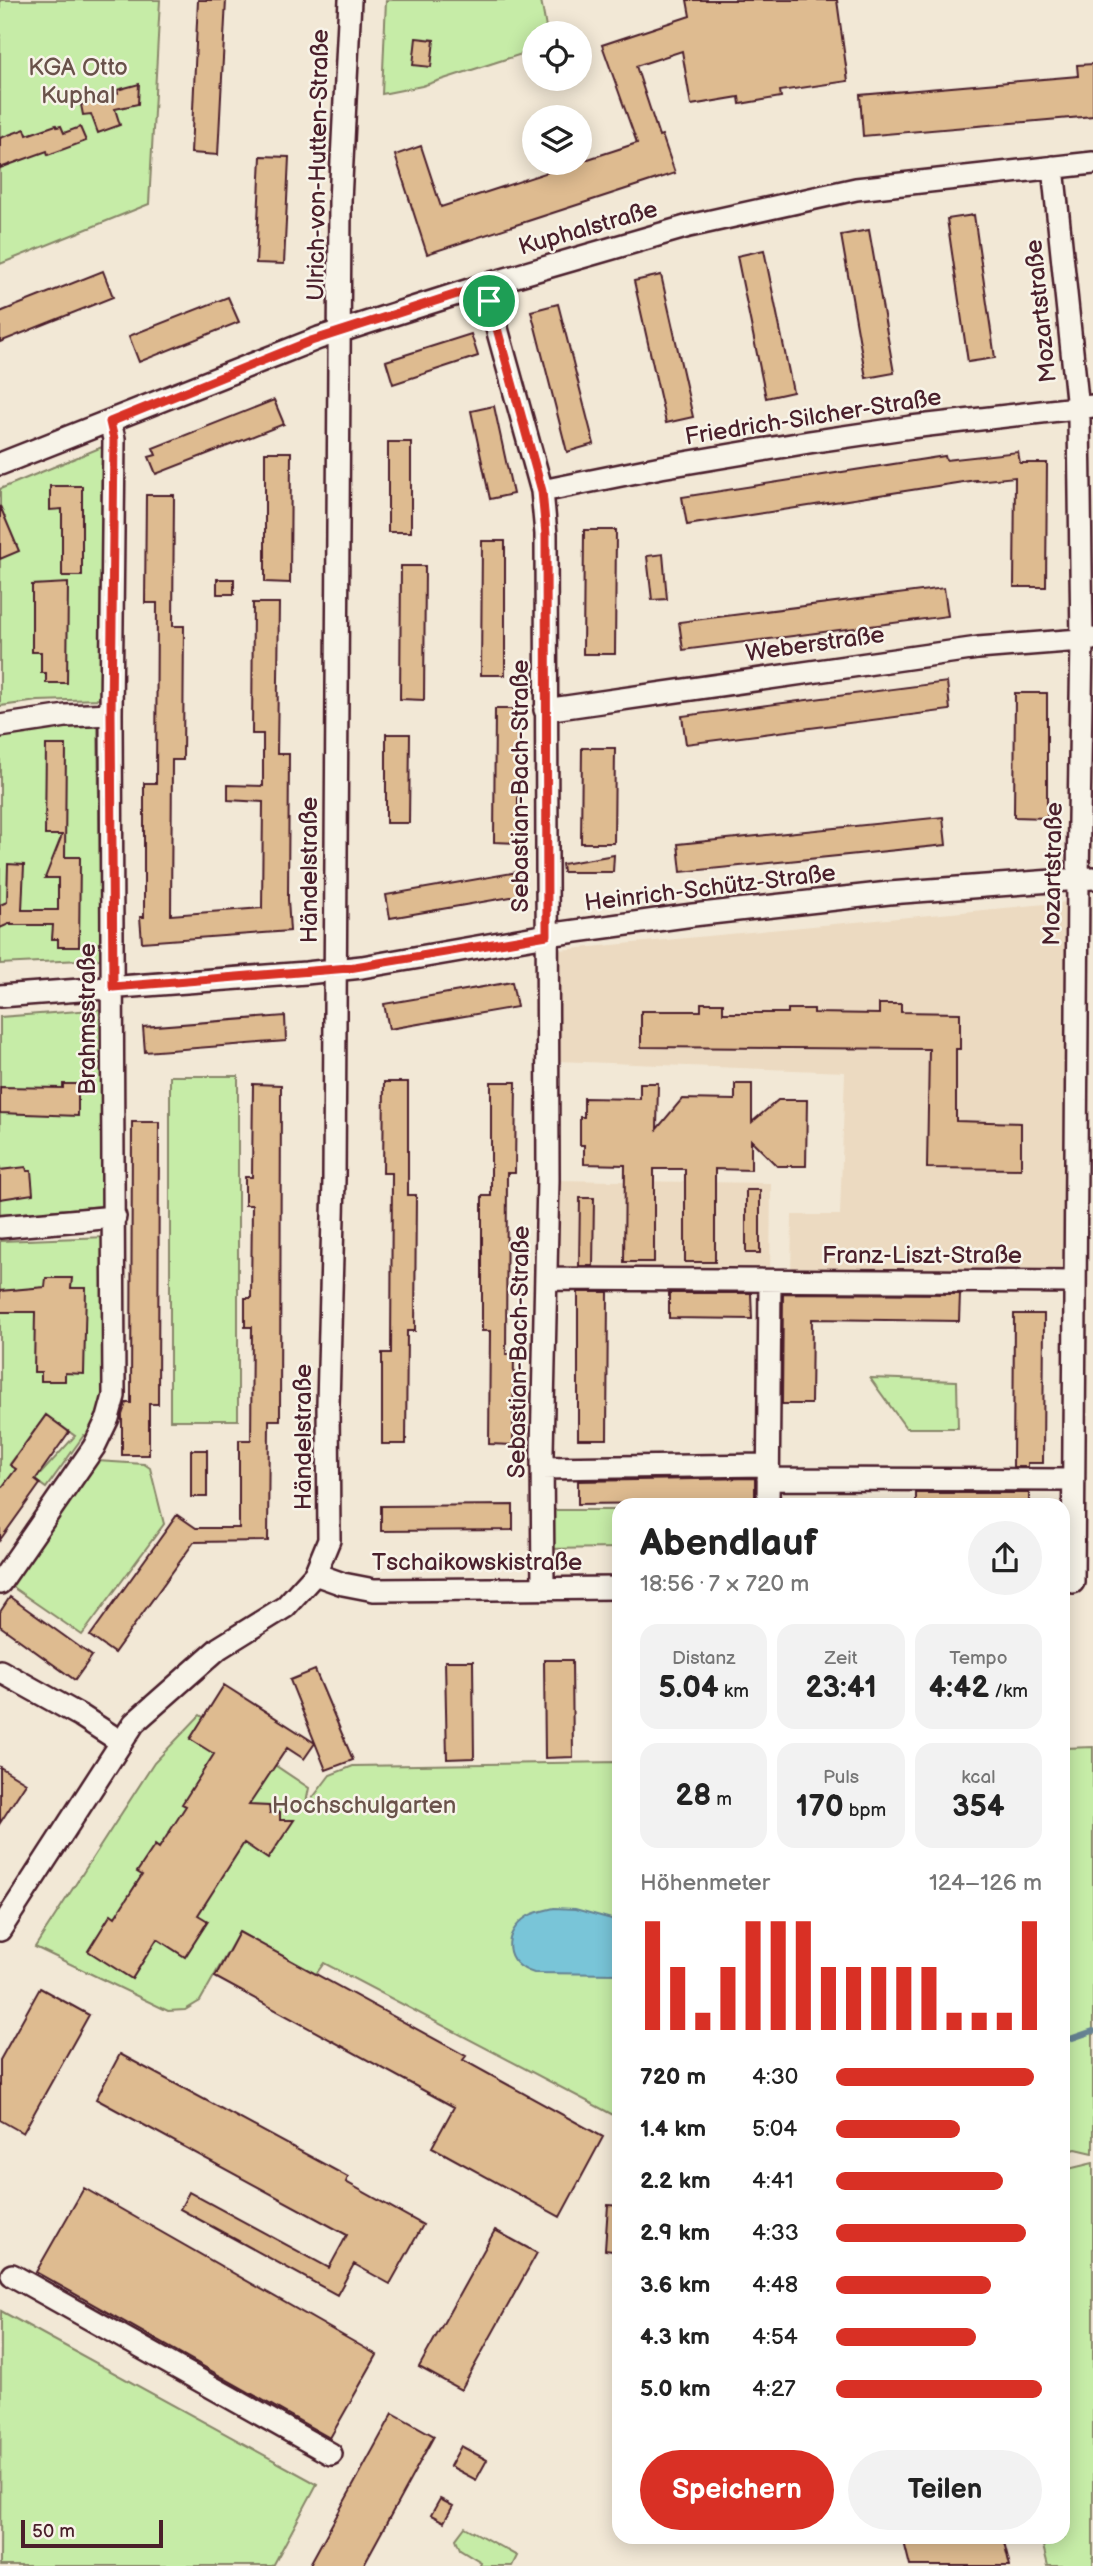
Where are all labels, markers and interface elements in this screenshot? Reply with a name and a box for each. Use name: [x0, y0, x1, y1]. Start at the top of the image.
map controls: [522, 21, 592, 175]
button: locate: [522, 21, 592, 91]
street label: Ulrich-von-Hutten-Straße: [301, 29, 335, 301]
park label: KGA Otto Kuphal: [28, 53, 128, 110]
button: layers: [522, 105, 592, 175]
street label: Kuphalstraße: [515, 194, 661, 262]
street label: Mozartstraße: [1019, 238, 1063, 384]
pin: [459, 271, 519, 331]
icon: arrive: [470, 282, 508, 320]
street label: Friedrich-Silcher-Straße: [683, 382, 943, 452]
street label: Weberstraße: [744, 620, 886, 668]
street label: Sebastian-Bach-Straße: [506, 660, 535, 912]
street label: Händelstraße: [295, 797, 324, 943]
street label: Mozartstraße: [1037, 802, 1069, 946]
street label: Heinrich-Schütz-Straße: [583, 858, 837, 918]
street label: Brahmsstraße: [73, 943, 102, 1095]
street label: Sebastian-Bach-Straße: [502, 1225, 536, 1479]
street label: Franz-Liszt-Straße: [822, 1241, 1022, 1270]
street label: Händelstraße: [289, 1364, 318, 1510]
text: Abendlauf: [640, 1521, 818, 1566]
button: share: [968, 1521, 1042, 1595]
street label: Tschaikowskistraße: [372, 1548, 582, 1577]
text: 18:56 · 7 × 720 m: [640, 1570, 809, 1598]
text: Distanz: [672, 1647, 735, 1670]
text: Zeit: [824, 1647, 858, 1670]
text: Tempo: [949, 1647, 1007, 1670]
text: 5.04: [658, 1670, 719, 1706]
text: 23:41: [805, 1670, 877, 1706]
text: 4:42: [929, 1670, 989, 1706]
text: km: [719, 1680, 749, 1703]
text: /km: [989, 1680, 1028, 1703]
text: Puls: [823, 1766, 859, 1789]
text: kcal: [961, 1766, 995, 1789]
text: 28: [675, 1778, 711, 1814]
text: m: [711, 1788, 732, 1811]
text: 170: [796, 1789, 844, 1825]
text: 354: [952, 1789, 1005, 1825]
park label: Hochschulgarten: [272, 1791, 456, 1820]
text: bpm: [844, 1799, 886, 1822]
text: Höhenmeter: [640, 1869, 770, 1897]
text: 124–126 m: [929, 1869, 1042, 1897]
text: 720 m: [640, 2063, 706, 2091]
text: 4:30: [752, 2063, 798, 2091]
text: 1.4 km: [640, 2115, 706, 2143]
text: 5:04: [752, 2115, 797, 2143]
text: 2.2 km: [640, 2167, 711, 2195]
text: 4:41: [752, 2167, 794, 2195]
text: 2.9 km: [640, 2219, 710, 2247]
text: 4:33: [752, 2219, 799, 2247]
text: 3.6 km: [640, 2271, 710, 2299]
text: 4:48: [752, 2271, 798, 2299]
text: 4.3 km: [640, 2323, 710, 2351]
text: 4:54: [752, 2323, 798, 2351]
text: 5.0 km: [640, 2375, 711, 2403]
text: 4:27: [752, 2375, 796, 2403]
button: Speichern: [640, 2450, 834, 2530]
button: Teilen: [848, 2450, 1042, 2530]
scale bar: [21, 2517, 163, 2549]
text: 50 m: [32, 2520, 75, 2543]

